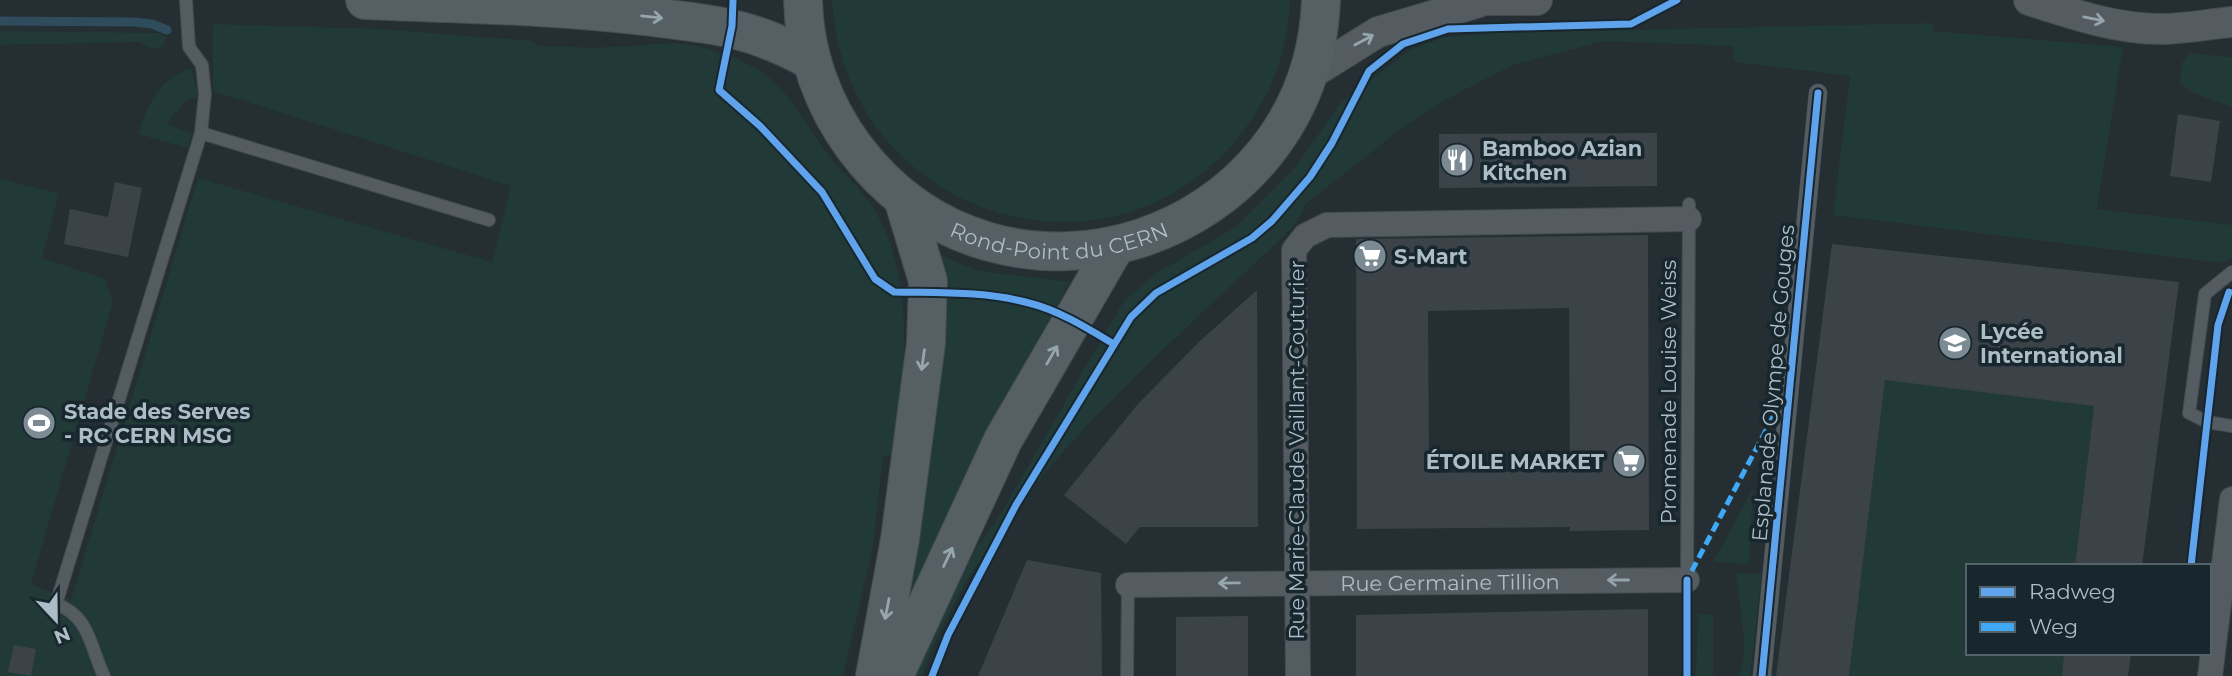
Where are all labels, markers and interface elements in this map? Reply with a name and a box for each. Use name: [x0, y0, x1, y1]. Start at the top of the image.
one-way arrow: [640, 10, 662, 23]
one-way arrow: [2082, 13, 2105, 27]
one-way arrow: [1353, 33, 1373, 47]
place label: Bamboo Azian Kitchen: [1482, 136, 1642, 185]
restaurant icon: Bamboo Azian Kitchen: [1438, 141, 1476, 179]
street label: Rond-Point du CERN: [950, 212, 1172, 238]
text: Rond-Point du CERN: [947, 217, 1172, 264]
street label: Esplanade Olympe de Gouges: [1747, 224, 1799, 542]
supermarket icon: S-Mart: [1351, 237, 1389, 275]
place label: S-Mart: [1394, 244, 1467, 269]
street label: Rue Marie-Claude Vaillant-Couturier: [1284, 260, 1309, 640]
street label: Promenade Louise Weiss: [1656, 260, 1681, 524]
place label: Lycée International: [1980, 319, 2123, 368]
school or university icon: Lycée International: [1936, 324, 1974, 362]
one-way arrow: [1045, 346, 1059, 366]
one-way arrow: [917, 348, 930, 371]
place label: Stade des Serves - RC CERN MSG: [64, 399, 250, 448]
sports icon: Stade des Serves - RC CERN MSG: [20, 404, 58, 442]
supermarket icon: ÉTOILE MARKET: [1610, 442, 1648, 480]
place label: ÉTOILE MARKET: [1426, 449, 1604, 474]
one-way arrow: [942, 547, 955, 568]
legend: [1966, 564, 2211, 655]
street label: Rue Germaine Tillion: [1340, 569, 1560, 596]
one-way arrow: [1607, 573, 1630, 587]
one-way arrow: [1218, 577, 1241, 590]
text: Radweg: [2029, 579, 2116, 604]
north arrow: [21, 585, 91, 655]
one-way arrow: [879, 597, 893, 620]
text: Weg: [2029, 614, 2078, 639]
text: N: [51, 622, 74, 649]

